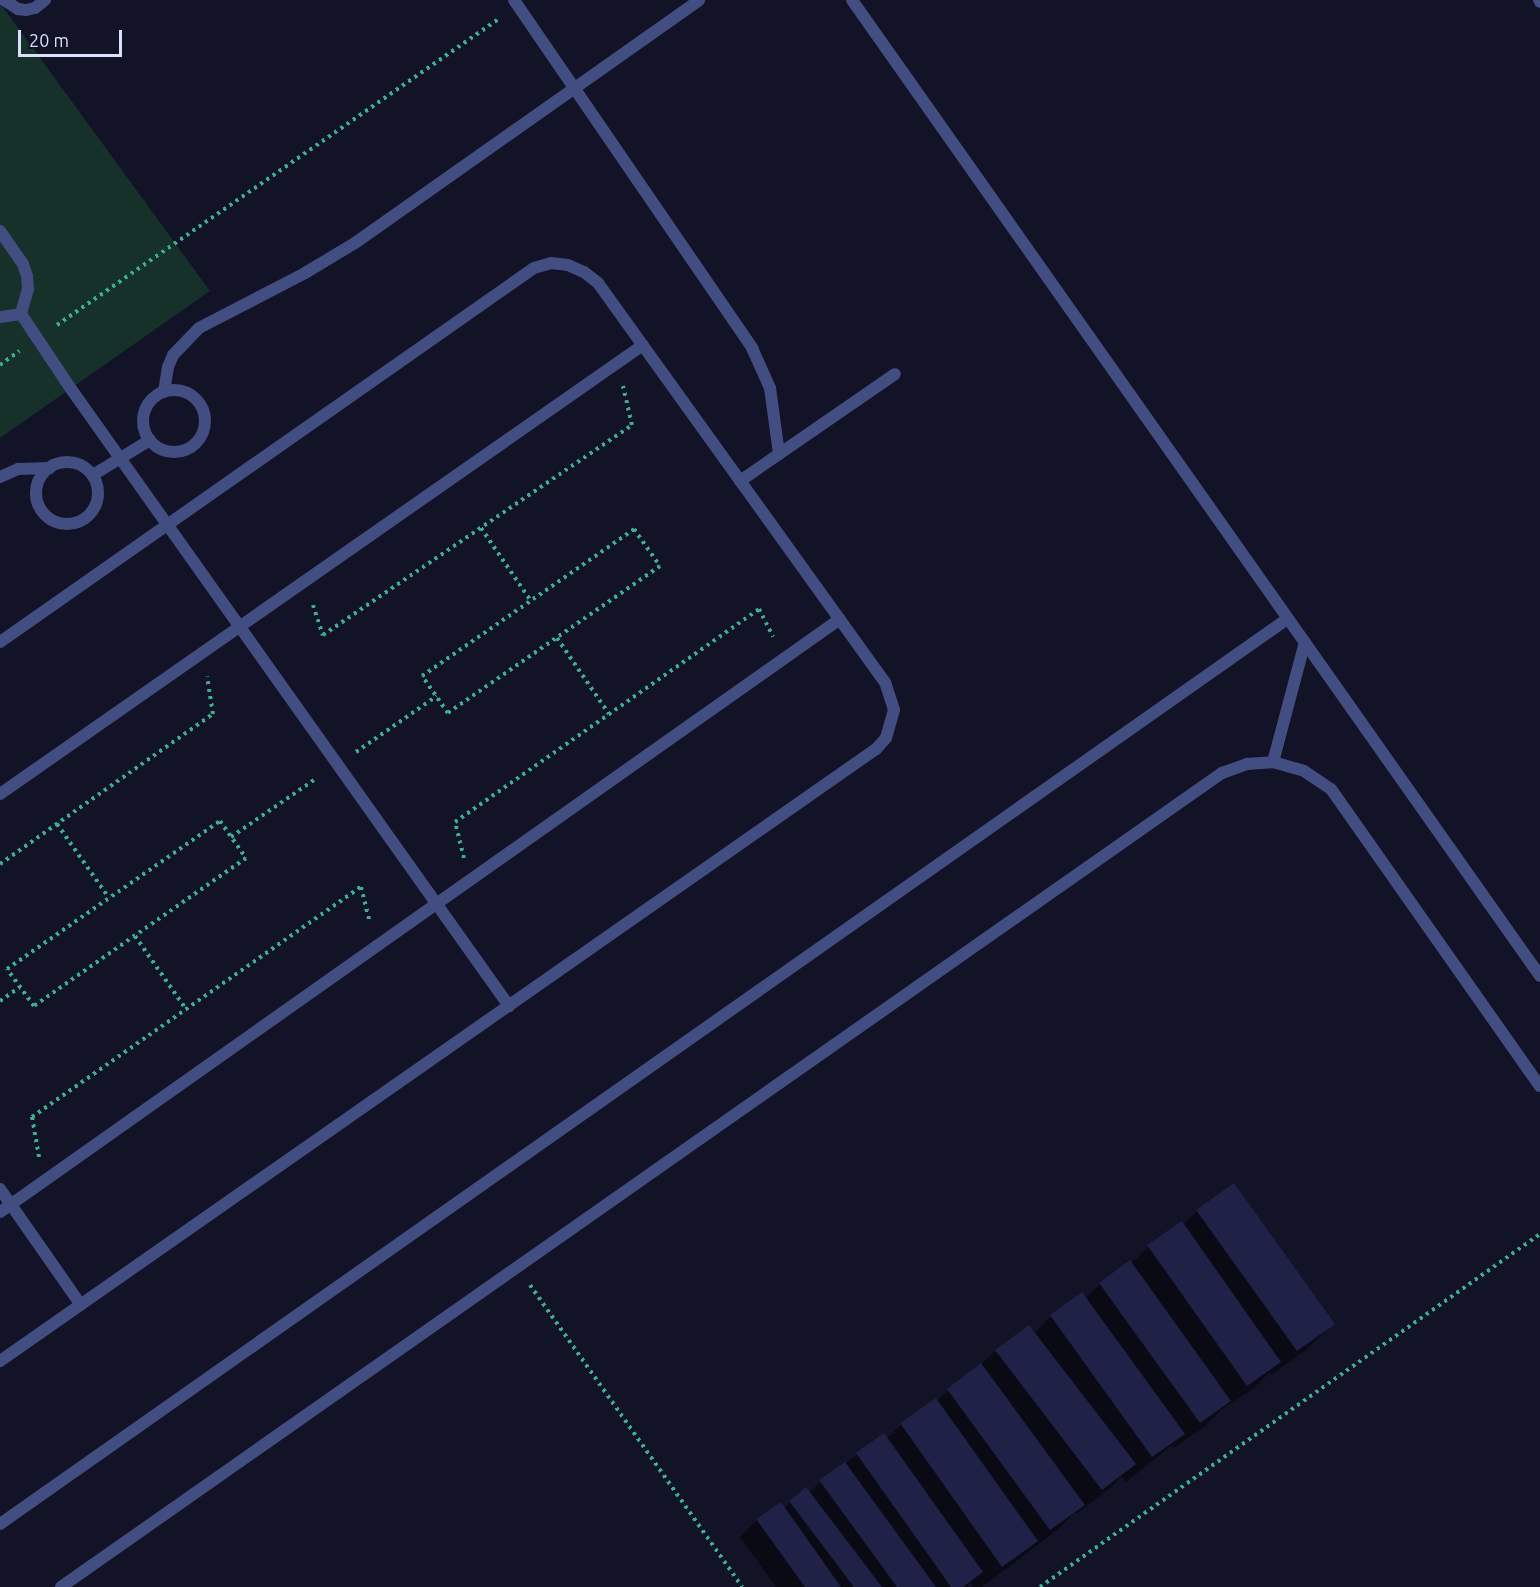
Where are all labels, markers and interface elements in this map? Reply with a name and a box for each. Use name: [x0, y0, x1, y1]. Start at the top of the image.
scale bar: [21, 18, 124, 56]
text: 20 m: [29, 30, 69, 50]

